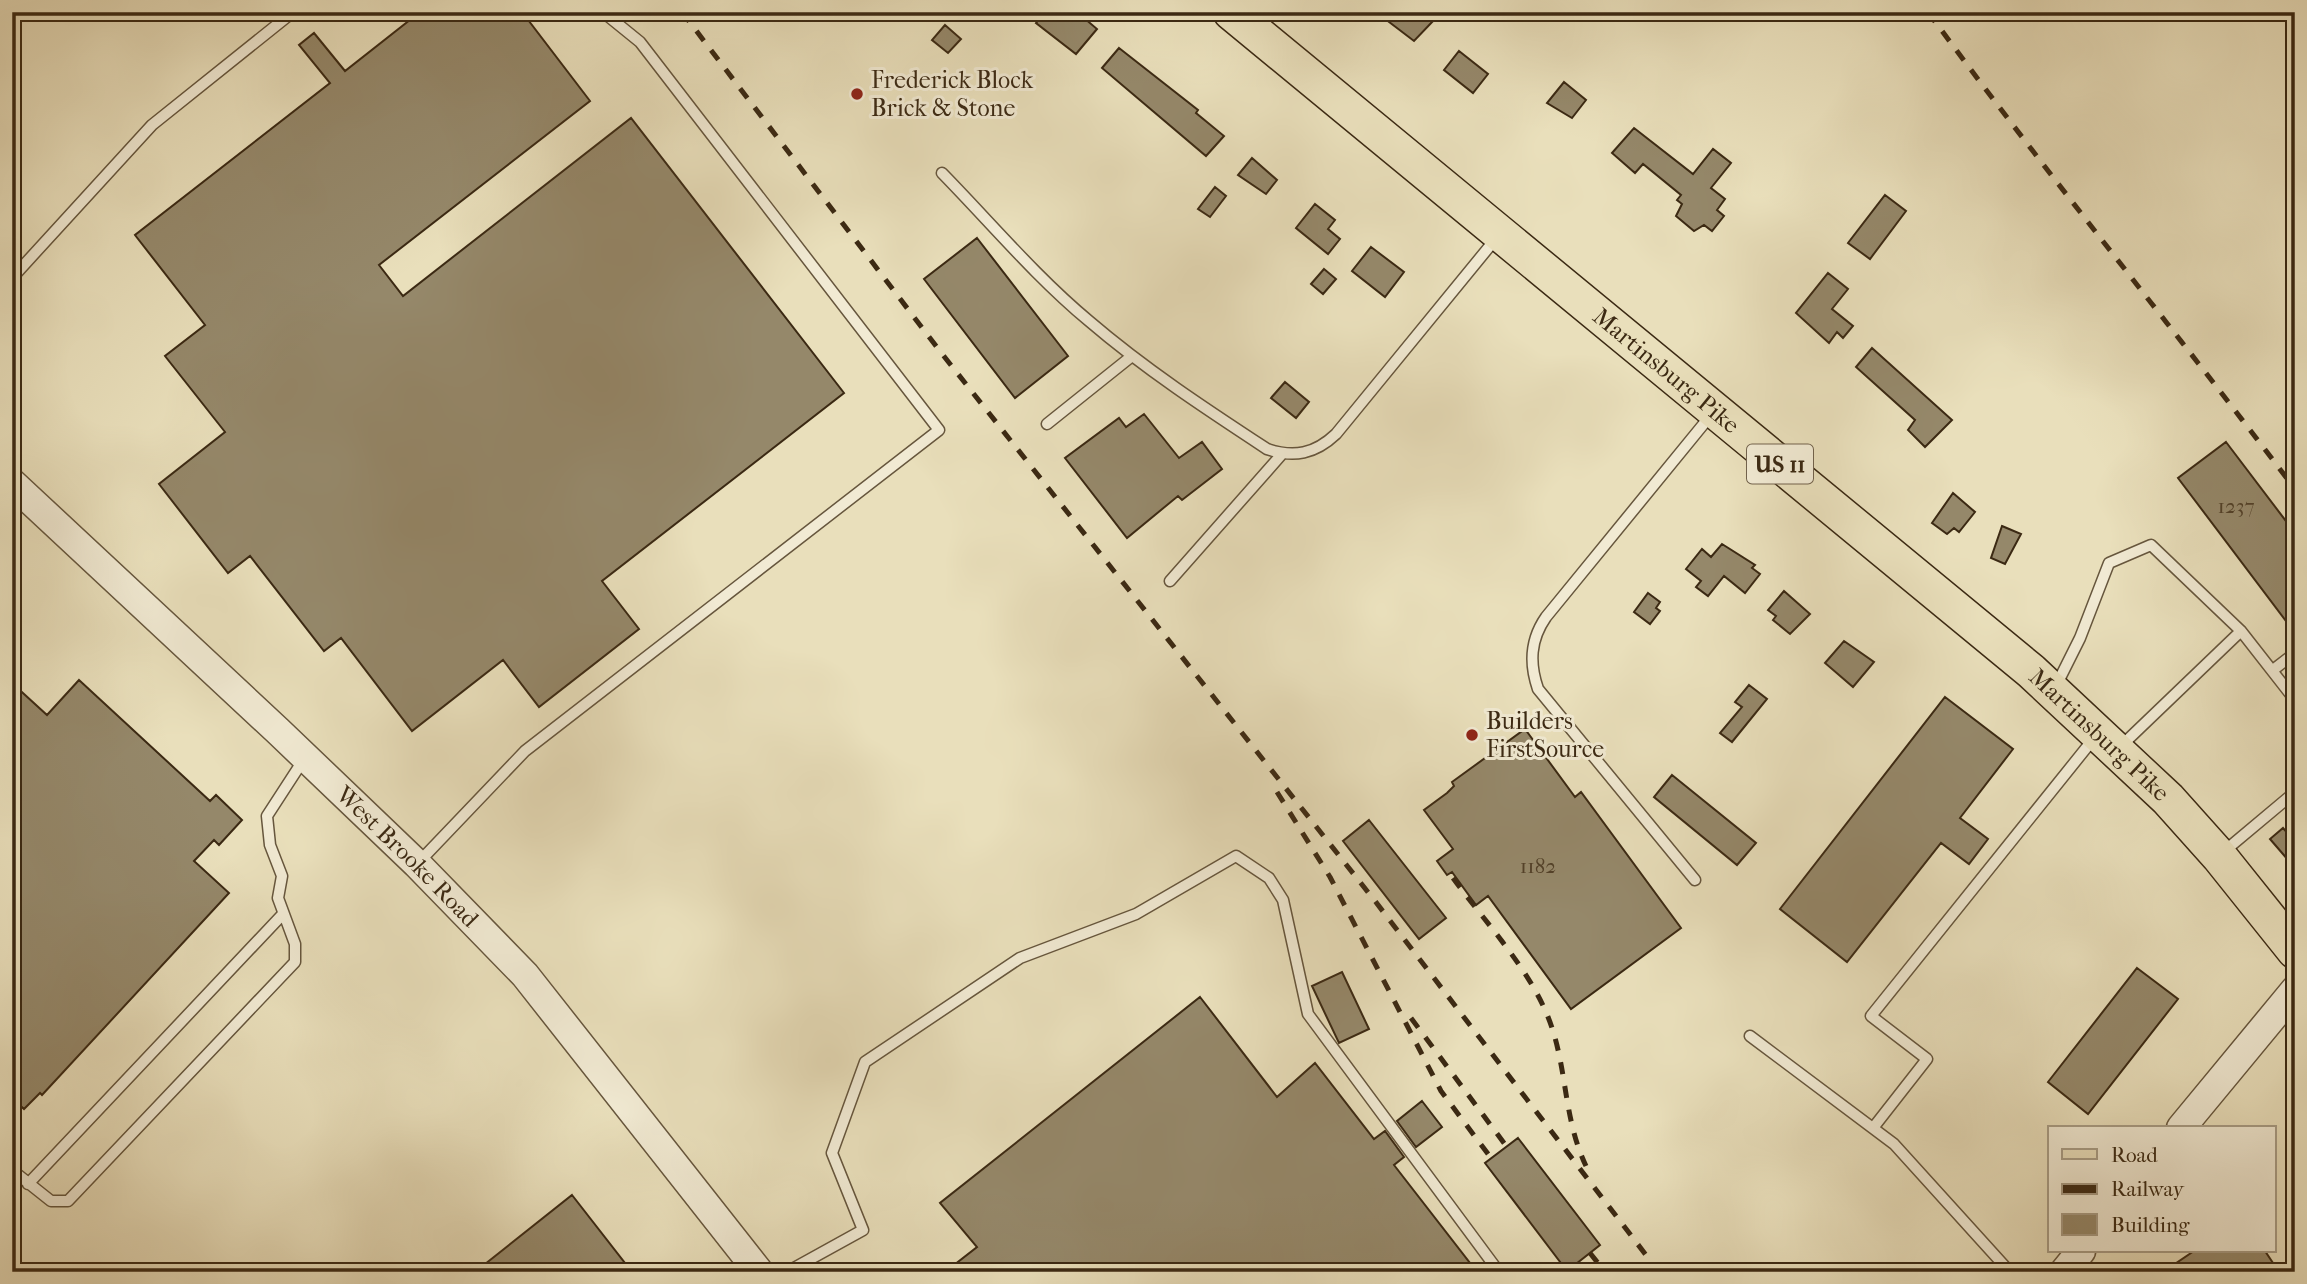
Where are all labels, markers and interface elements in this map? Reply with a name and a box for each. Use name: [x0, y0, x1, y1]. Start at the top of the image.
place label: Frederick Block Brick & Stone: [871, 66, 1034, 122]
marker: Frederick Block Brick & Stone: [849, 86, 865, 102]
street label: Martinsburg Pike: [1587, 302, 1745, 439]
road number: US 11: [1747, 445, 1813, 484]
house number: 1237: [2217, 494, 2255, 518]
street label: Martinsburg Pike: [2023, 663, 2175, 807]
place label: Builders FirstSource: [1486, 707, 1604, 763]
marker: Builders FirstSource: [1464, 727, 1480, 743]
street label: West Brooke Road: [330, 780, 485, 933]
house number: 1182: [1520, 854, 1556, 878]
legend: [2048, 1126, 2276, 1252]
text: Road: [2111, 1143, 2158, 1167]
text: Railway: [2111, 1177, 2185, 1201]
text: Building: [2111, 1213, 2190, 1237]

